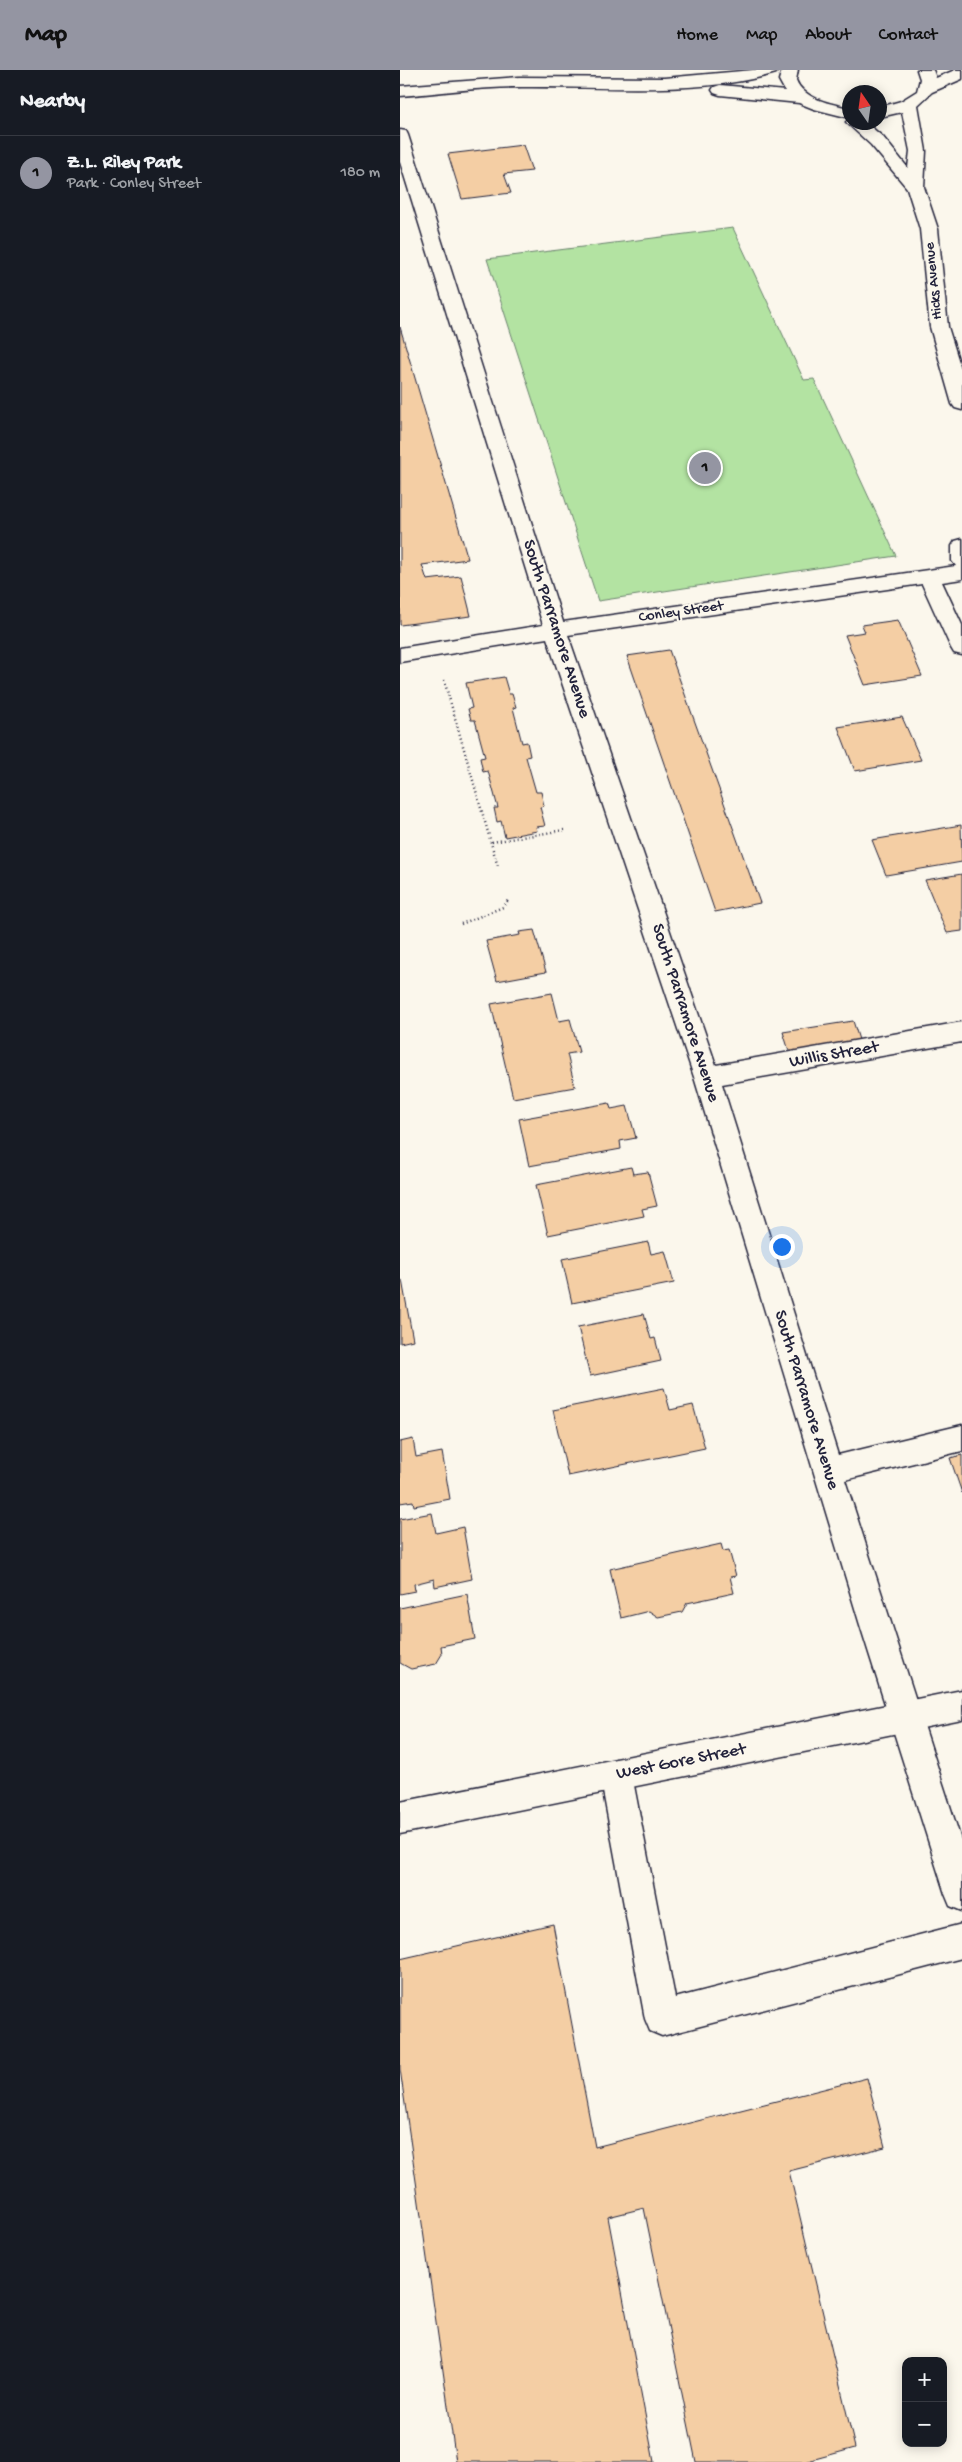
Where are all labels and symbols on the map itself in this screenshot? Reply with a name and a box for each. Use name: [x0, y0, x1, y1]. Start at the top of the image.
north arrow: [842, 85, 887, 130]
street label: Hicks Avenue: [921, 241, 947, 321]
pin: 1: [689, 449, 721, 487]
street label: South Parramore Avenue: [517, 537, 595, 721]
street label: Conley Street: [638, 597, 726, 627]
street label: South Parramore Avenue: [646, 921, 724, 1105]
street label: Willis Street: [788, 1037, 882, 1073]
your location: [769, 1234, 795, 1260]
street label: South Parramore Avenue: [769, 1308, 843, 1493]
street label: West Gore Street: [614, 1739, 749, 1785]

